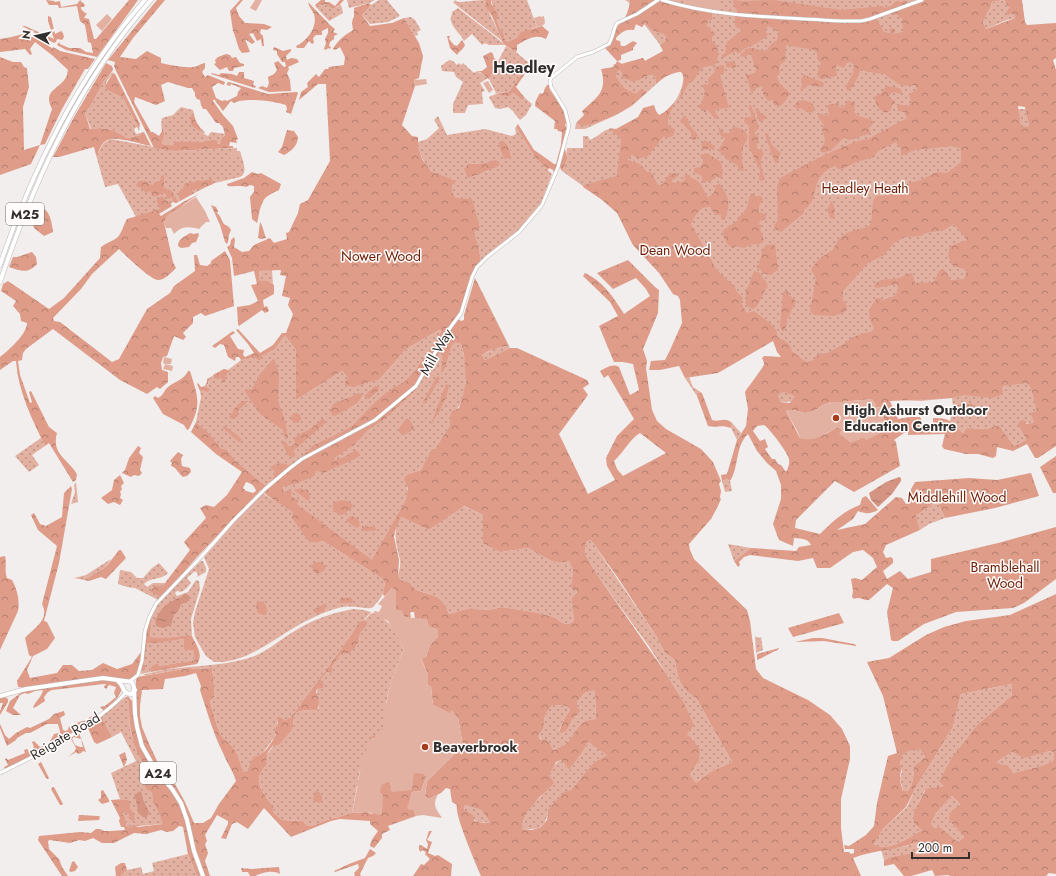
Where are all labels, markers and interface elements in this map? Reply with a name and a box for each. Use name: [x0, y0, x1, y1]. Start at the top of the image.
north arrow: [16, 16, 56, 56]
text: N: [18, 29, 35, 40]
district label: Headley: [493, 56, 556, 79]
park label: Headley Heath: [821, 178, 909, 198]
road number: M25: [6, 203, 44, 225]
park label: Dean Wood: [639, 240, 711, 260]
park label: Nower Wood: [341, 246, 421, 266]
street label: Mill Way: [415, 324, 458, 379]
place label: High Ashurst Outdoor Education Centre: [844, 400, 988, 436]
marker: High Ashurst Outdoor Education Centre: [831, 413, 841, 423]
park label: Middlehill Wood: [907, 487, 1007, 507]
park label: Bramblehall Wood: [970, 557, 1040, 593]
street label: Reigate Road: [26, 707, 104, 765]
place label: Beaverbrook: [433, 737, 518, 757]
marker: Beaverbrook: [420, 742, 430, 752]
road number: A24: [140, 762, 176, 784]
scale bar: [912, 834, 969, 860]
text: 200 m: [918, 839, 952, 857]

